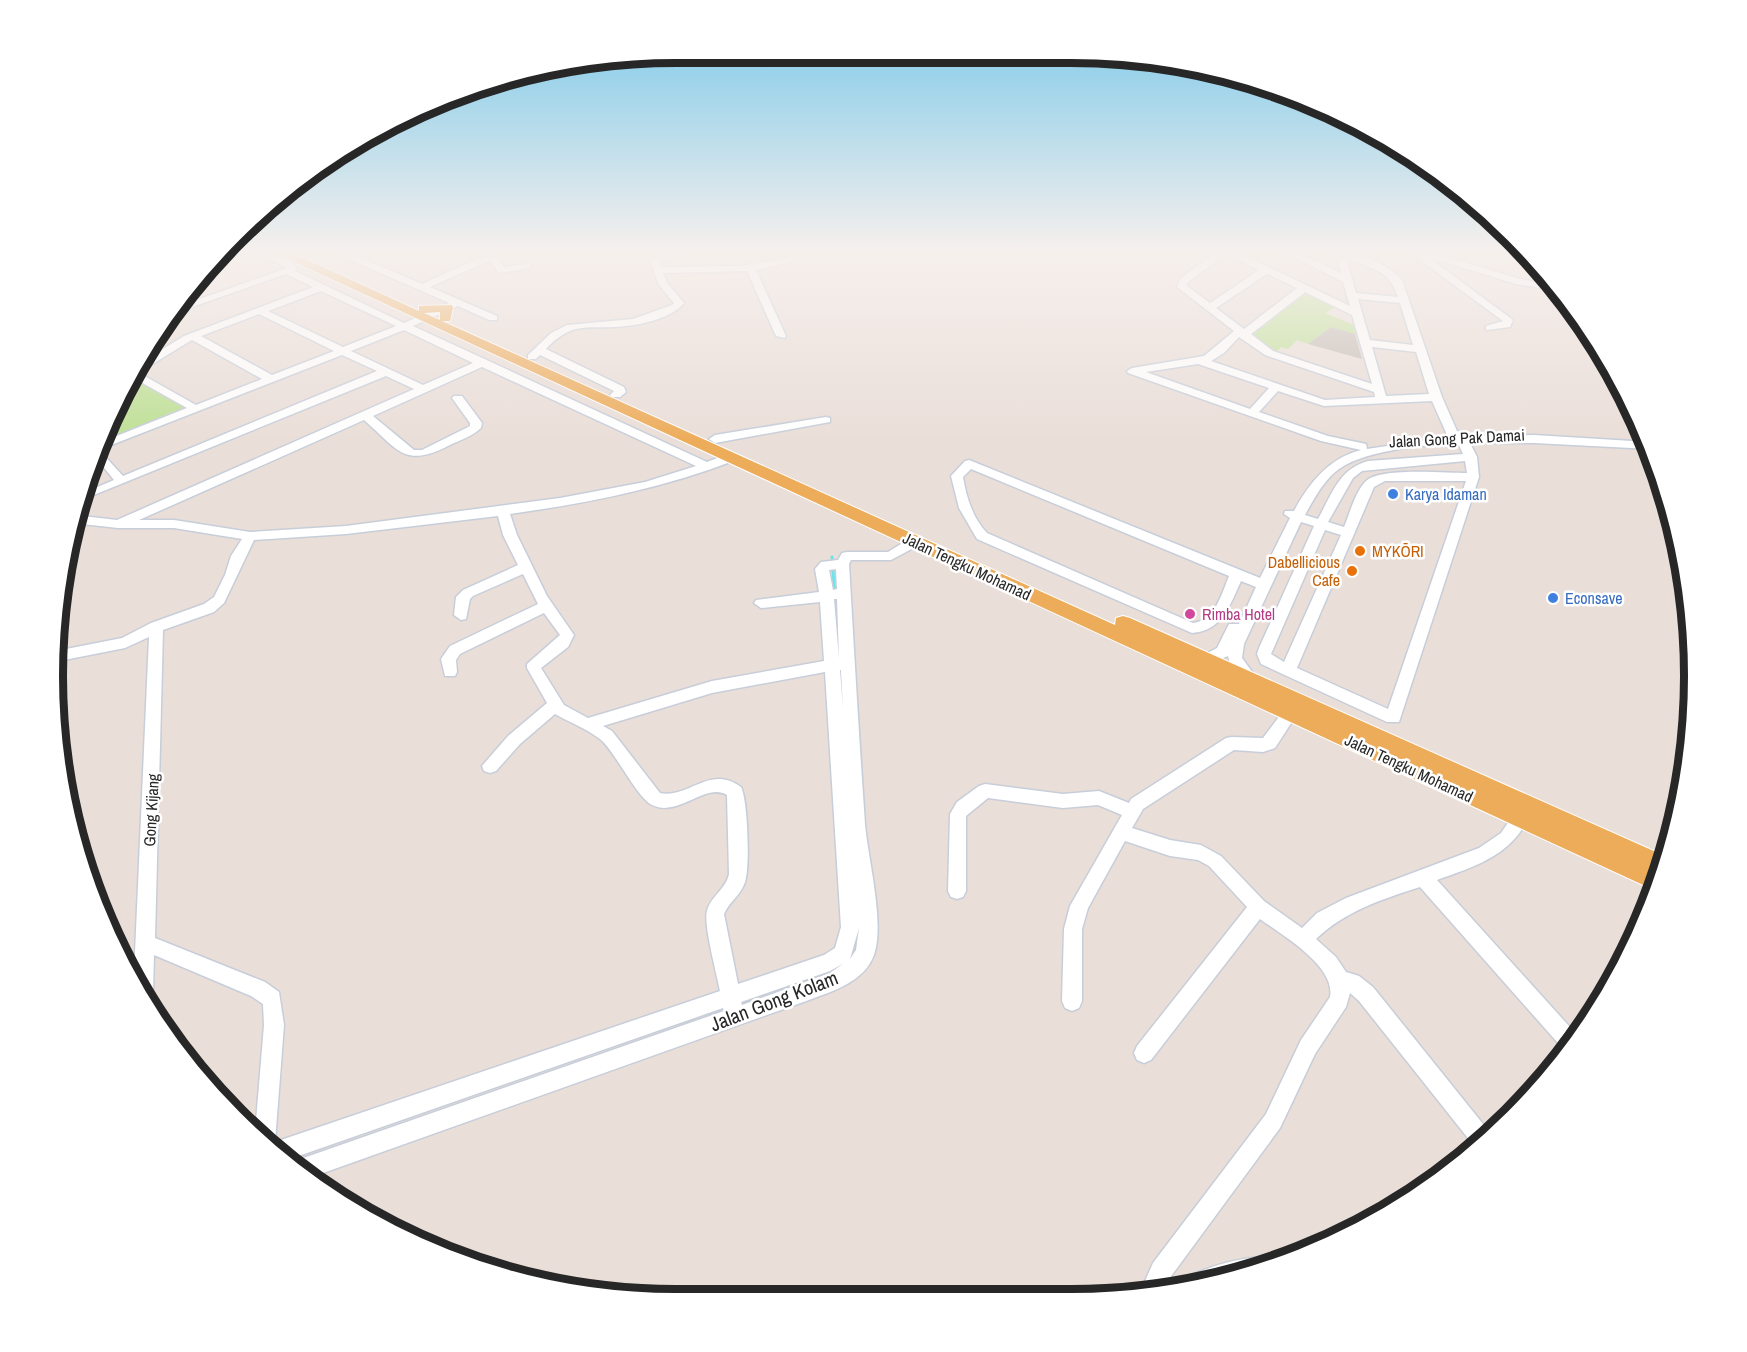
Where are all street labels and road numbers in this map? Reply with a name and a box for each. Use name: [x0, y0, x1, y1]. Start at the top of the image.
street label: Jalan Gong Pak Damai: [1389, 423, 1525, 453]
street label: Jalan Tengku Mohamad: [899, 527, 1035, 605]
street label: Jalan Tengku Mohamad: [1341, 729, 1477, 807]
street label: Gong Kijang: [138, 772, 164, 847]
street label: Jalan Gong Kolam: [706, 964, 842, 1037]

